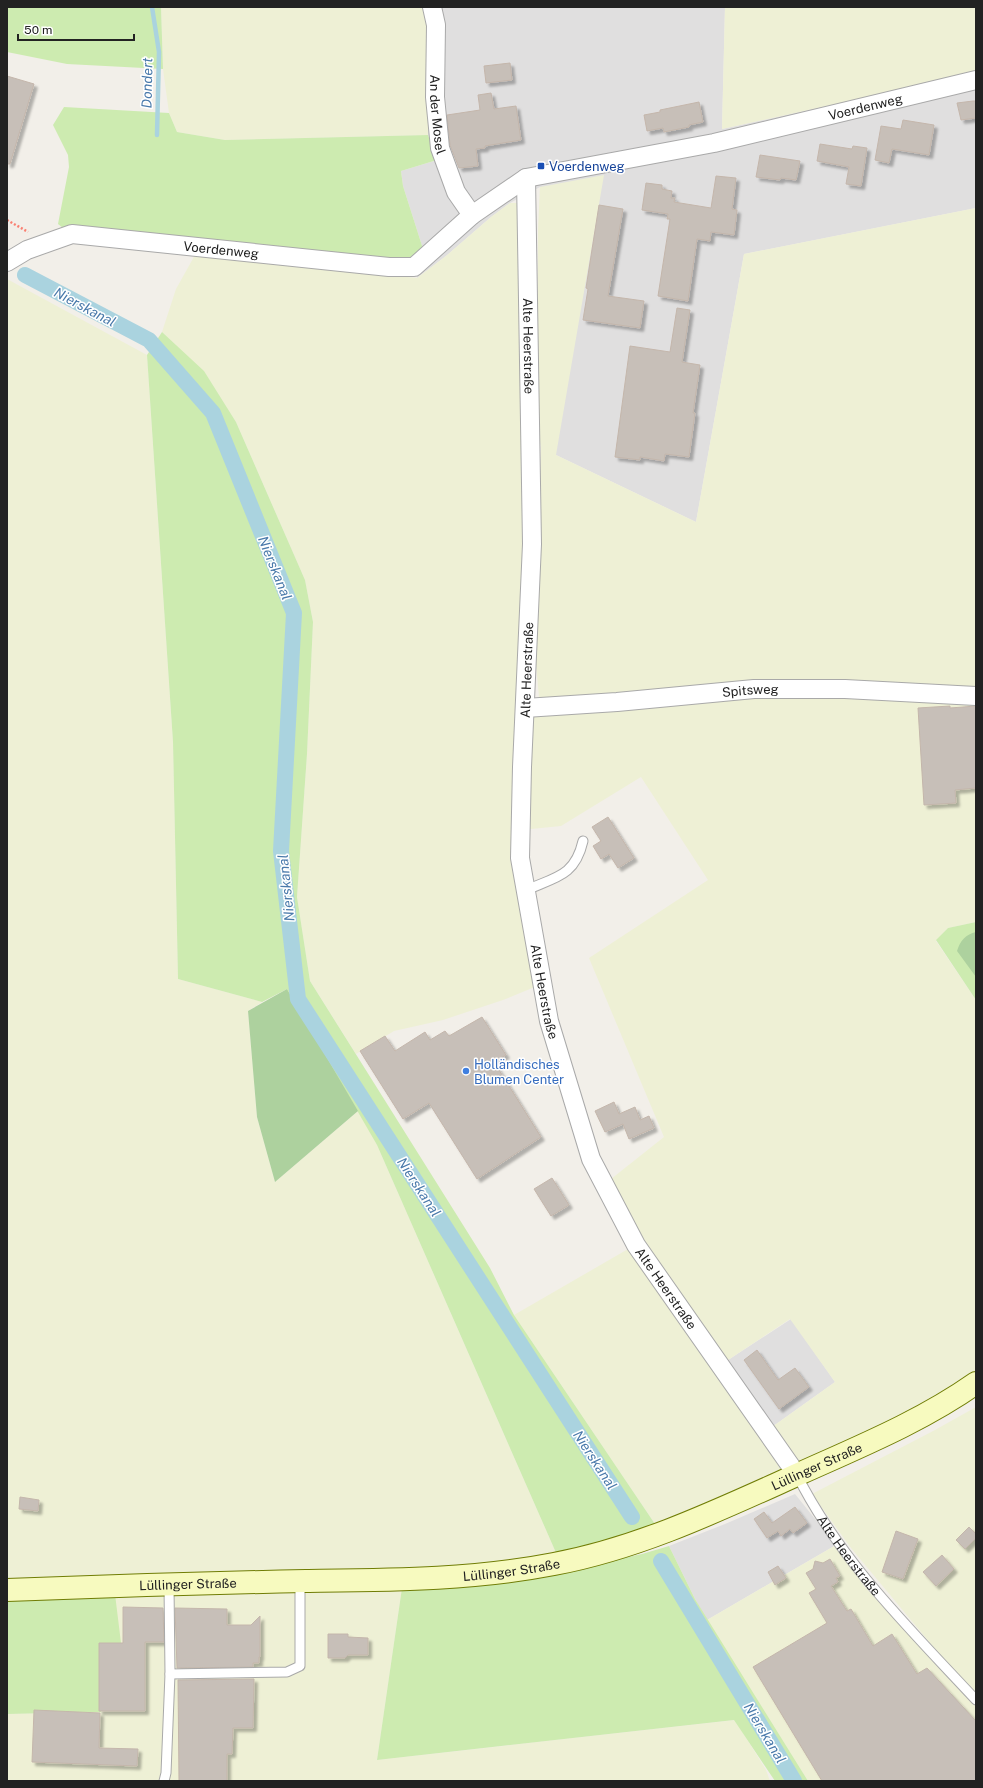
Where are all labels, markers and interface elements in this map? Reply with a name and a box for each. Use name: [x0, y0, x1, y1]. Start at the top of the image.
scale bar: [18, 16, 134, 42]
text: 50 m: [24, 23, 52, 37]
water label: Dondert: [139, 57, 155, 109]
street label: An der Mosel: [427, 75, 449, 156]
street label: Voerdenweg: [827, 90, 904, 123]
place label: Voerdenweg: [549, 159, 625, 174]
marker: Voerdenweg: [536, 161, 546, 171]
street label: Voerdenweg: [183, 238, 260, 261]
water label: Nierskanal: [51, 284, 119, 330]
street label: Alte Heerstraße: [520, 298, 537, 394]
water label: Nierskanal: [255, 534, 295, 602]
street label: Alte Heerstraße: [518, 622, 536, 718]
street label: Spitsweg: [721, 682, 779, 700]
water label: Nierskanal: [275, 854, 297, 922]
street label: Alte Heerstraße: [528, 943, 562, 1041]
place label: Holländisches Blumen Center: [474, 1057, 564, 1087]
marker: Holländisches Blumen Center: [461, 1066, 471, 1076]
water label: Nierskanal: [394, 1154, 444, 1220]
street label: Alte Heerstraße: [633, 1245, 700, 1332]
water label: Nierskanal: [570, 1427, 620, 1493]
street label: Lüllinger Straße: [769, 1439, 864, 1493]
street label: Alte Heerstraße: [814, 1513, 884, 1598]
street label: Lüllinger Straße: [462, 1556, 561, 1584]
street label: Lüllinger Straße: [139, 1575, 237, 1593]
water label: Nierskanal: [741, 1700, 789, 1766]

